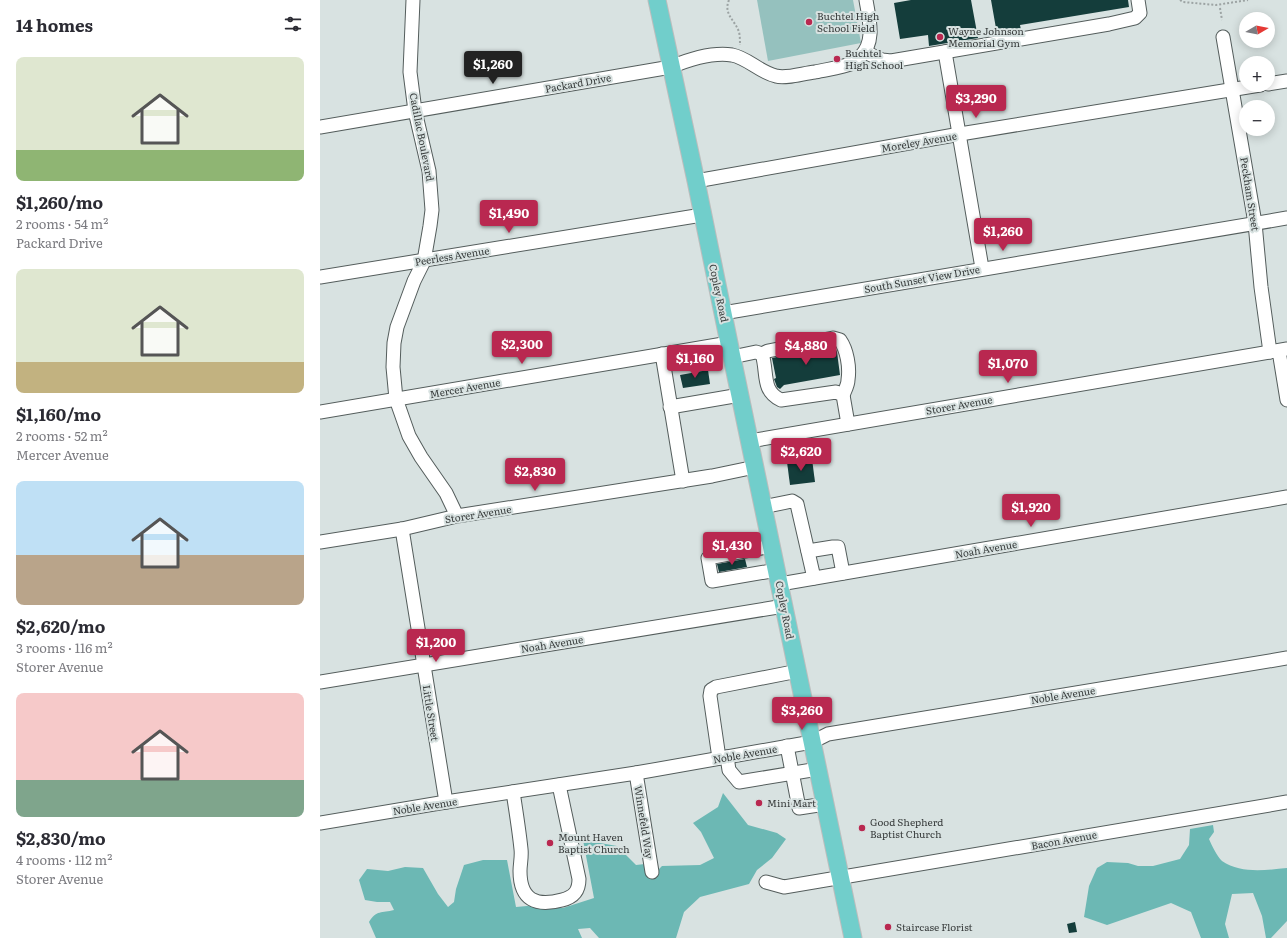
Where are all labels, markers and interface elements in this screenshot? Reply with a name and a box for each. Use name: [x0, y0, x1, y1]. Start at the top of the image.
place label: Buchtel High School Field: [817, 8, 880, 35]
text: 14 homes: [16, 12, 93, 37]
north arrow: [1239, 12, 1275, 48]
map controls: [1239, 12, 1275, 136]
icon: filters: [282, 13, 304, 35]
marker: Buchtel High School Field: [804, 17, 814, 27]
place label: Wayne Johnson Memorial Gym: [948, 23, 1024, 50]
marker: Wayne Johnson Memorial Gym: [935, 32, 945, 42]
place label: Buchtel High School: [845, 45, 904, 72]
pin: $1,260: [460, 51, 526, 85]
text: $1,260: [473, 54, 513, 73]
marker: Buchtel High School: [832, 54, 842, 64]
button: +: [1239, 56, 1275, 92]
street label: Packard Drive: [544, 69, 612, 96]
icon: home: [124, 83, 196, 155]
pin: $3,290: [943, 85, 1009, 119]
text: $3,290: [955, 88, 997, 107]
street label: Cadillac Boulevard: [407, 92, 438, 182]
button: −: [1239, 100, 1275, 136]
street label: Moreley Avenue: [880, 127, 958, 156]
street label: Peckham Street: [1237, 156, 1264, 232]
text: $1,260/mo: [16, 189, 103, 214]
pin: $1,490: [476, 200, 542, 234]
text: $1,490: [489, 203, 529, 222]
text: 2 rooms · 54 m²: [16, 214, 108, 233]
pin: $1,260: [970, 218, 1036, 252]
text: $1,260: [983, 221, 1023, 240]
text: Packard Drive: [16, 233, 103, 252]
street label: Peerless Avenue: [414, 242, 490, 269]
street label: South Sunset View Drive: [863, 261, 981, 296]
street label: Copley Road: [706, 262, 733, 323]
icon: home: [124, 295, 196, 367]
pin: $2,300: [489, 331, 555, 365]
pin: $4,880: [773, 332, 839, 366]
text: $2,300: [501, 334, 543, 353]
text: $4,880: [784, 335, 828, 354]
pin: $1,160: [662, 345, 728, 379]
text: $1,160: [676, 348, 714, 367]
pin: $1,070: [975, 350, 1041, 384]
text: $1,070: [988, 353, 1028, 372]
street label: Mercer Avenue: [428, 374, 501, 401]
street label: Storer Avenue: [925, 391, 993, 418]
text: $1,160/mo: [16, 401, 101, 426]
text: 2 rooms · 52 m²: [16, 426, 108, 445]
pin: $2,620: [768, 438, 834, 472]
text: $2,620: [780, 441, 822, 460]
text: Mercer Avenue: [16, 445, 109, 464]
pin: $2,830: [502, 458, 568, 492]
text: $2,830: [514, 461, 556, 480]
pin: $1,920: [998, 494, 1064, 528]
text: $1,920: [1011, 497, 1051, 516]
street label: Storer Avenue: [444, 501, 512, 526]
icon: home: [124, 507, 196, 579]
pin: $1,430: [699, 532, 765, 566]
text: $1,430: [712, 535, 752, 554]
street label: Noah Avenue: [954, 536, 1018, 561]
street label: Copley Road: [772, 579, 798, 640]
text: $2,620/mo: [16, 613, 105, 638]
pin: $1,200: [403, 629, 469, 663]
street label: Noah Avenue: [520, 631, 584, 656]
text: $1,200: [416, 632, 456, 651]
text: 3 rooms · 116 m²: [16, 638, 113, 657]
text: Storer Avenue: [16, 657, 103, 676]
street label: Noble Avenue: [1030, 682, 1096, 707]
street label: Little Street: [420, 684, 443, 742]
pin: $3,260: [769, 697, 835, 731]
text: $3,260: [781, 700, 823, 719]
icon: home: [124, 719, 196, 791]
street label: Noble Avenue: [712, 740, 778, 767]
street label: Winnefeld Way: [631, 784, 658, 860]
street label: Noble Avenue: [392, 793, 458, 818]
place label: Mini Mart: [767, 795, 816, 810]
marker: Mini Mart: [754, 798, 764, 808]
place label: Good Shepherd Baptist Church: [870, 814, 943, 841]
marker: Good Shepherd Baptist Church: [857, 823, 867, 833]
text: $2,830/mo: [16, 825, 106, 850]
street label: Bacon Avenue: [1030, 826, 1098, 853]
place label: Mount Haven Baptist Church: [558, 829, 630, 856]
marker: Mount Haven Baptist Church: [545, 838, 555, 848]
text: 4 rooms · 112 m²: [16, 850, 112, 869]
text: Storer Avenue: [16, 869, 103, 888]
place label: Staircase Florist: [896, 919, 973, 934]
marker: Staircase Florist: [883, 922, 893, 932]

